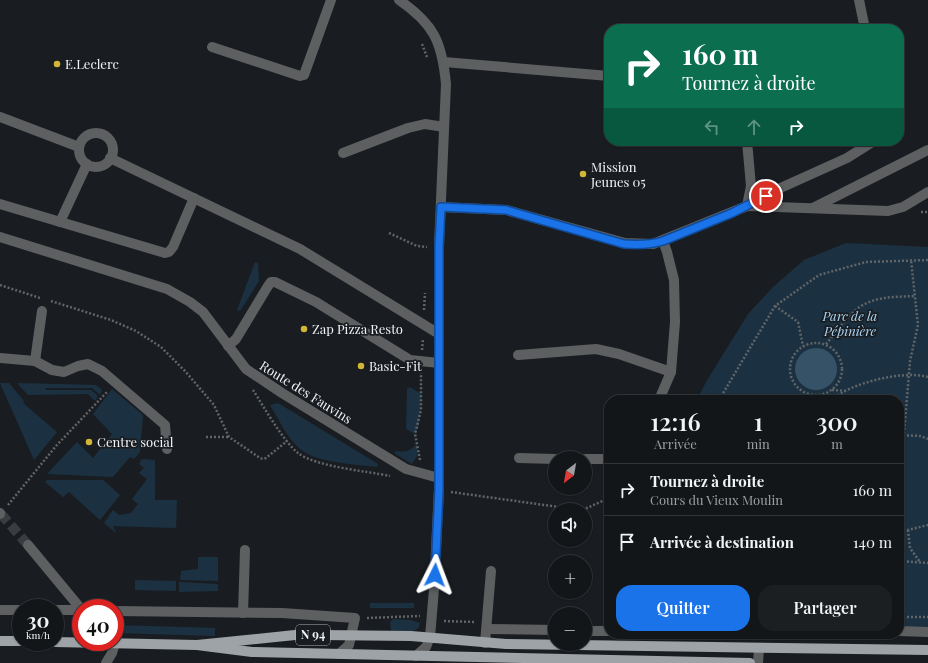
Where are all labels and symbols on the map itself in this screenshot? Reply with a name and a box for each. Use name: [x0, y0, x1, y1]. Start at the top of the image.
place label: E.Leclerc: [65, 55, 119, 72]
marker: E.Leclerc: [52, 59, 62, 69]
place label: Mission Jeunes 05: [590, 158, 646, 190]
marker: Mission Jeunes 05: [578, 169, 588, 179]
pin: [749, 179, 783, 213]
park label: Parc de la Pépinière: [822, 307, 878, 339]
place label: Zap Pizza Resto: [312, 320, 403, 337]
marker: Zap Pizza Resto: [299, 324, 309, 334]
street label: Route des Fauvins: [257, 356, 356, 427]
place label: Basic-Fit: [369, 357, 422, 374]
marker: Basic-Fit: [356, 361, 366, 371]
place label: Centre social: [97, 433, 174, 450]
marker: Centre social: [84, 437, 94, 447]
north arrow: [548, 451, 592, 495]
position arrow: [414, 554, 456, 596]
speed limit sign: 40: [72, 599, 124, 651]
road number: N 94: [296, 625, 330, 645]

